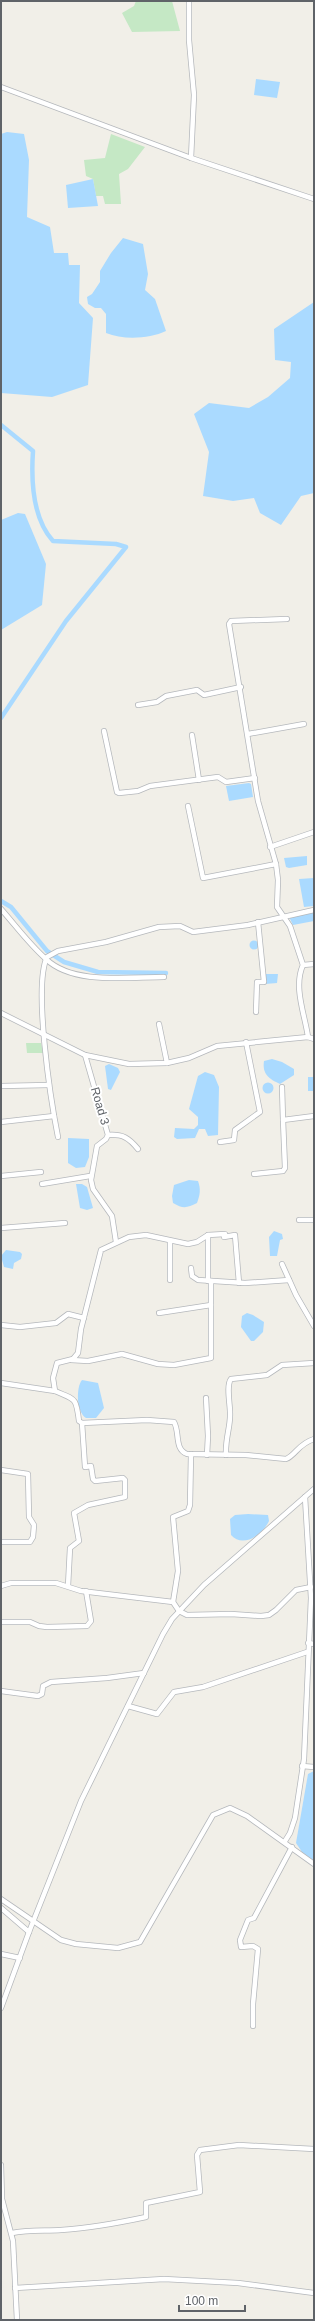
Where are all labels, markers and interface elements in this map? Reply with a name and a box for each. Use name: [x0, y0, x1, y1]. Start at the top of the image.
street label: Road 3: [88, 1085, 112, 1127]
scale bar: [179, 2287, 245, 2313]
text: 100 m: [185, 2294, 218, 2308]

